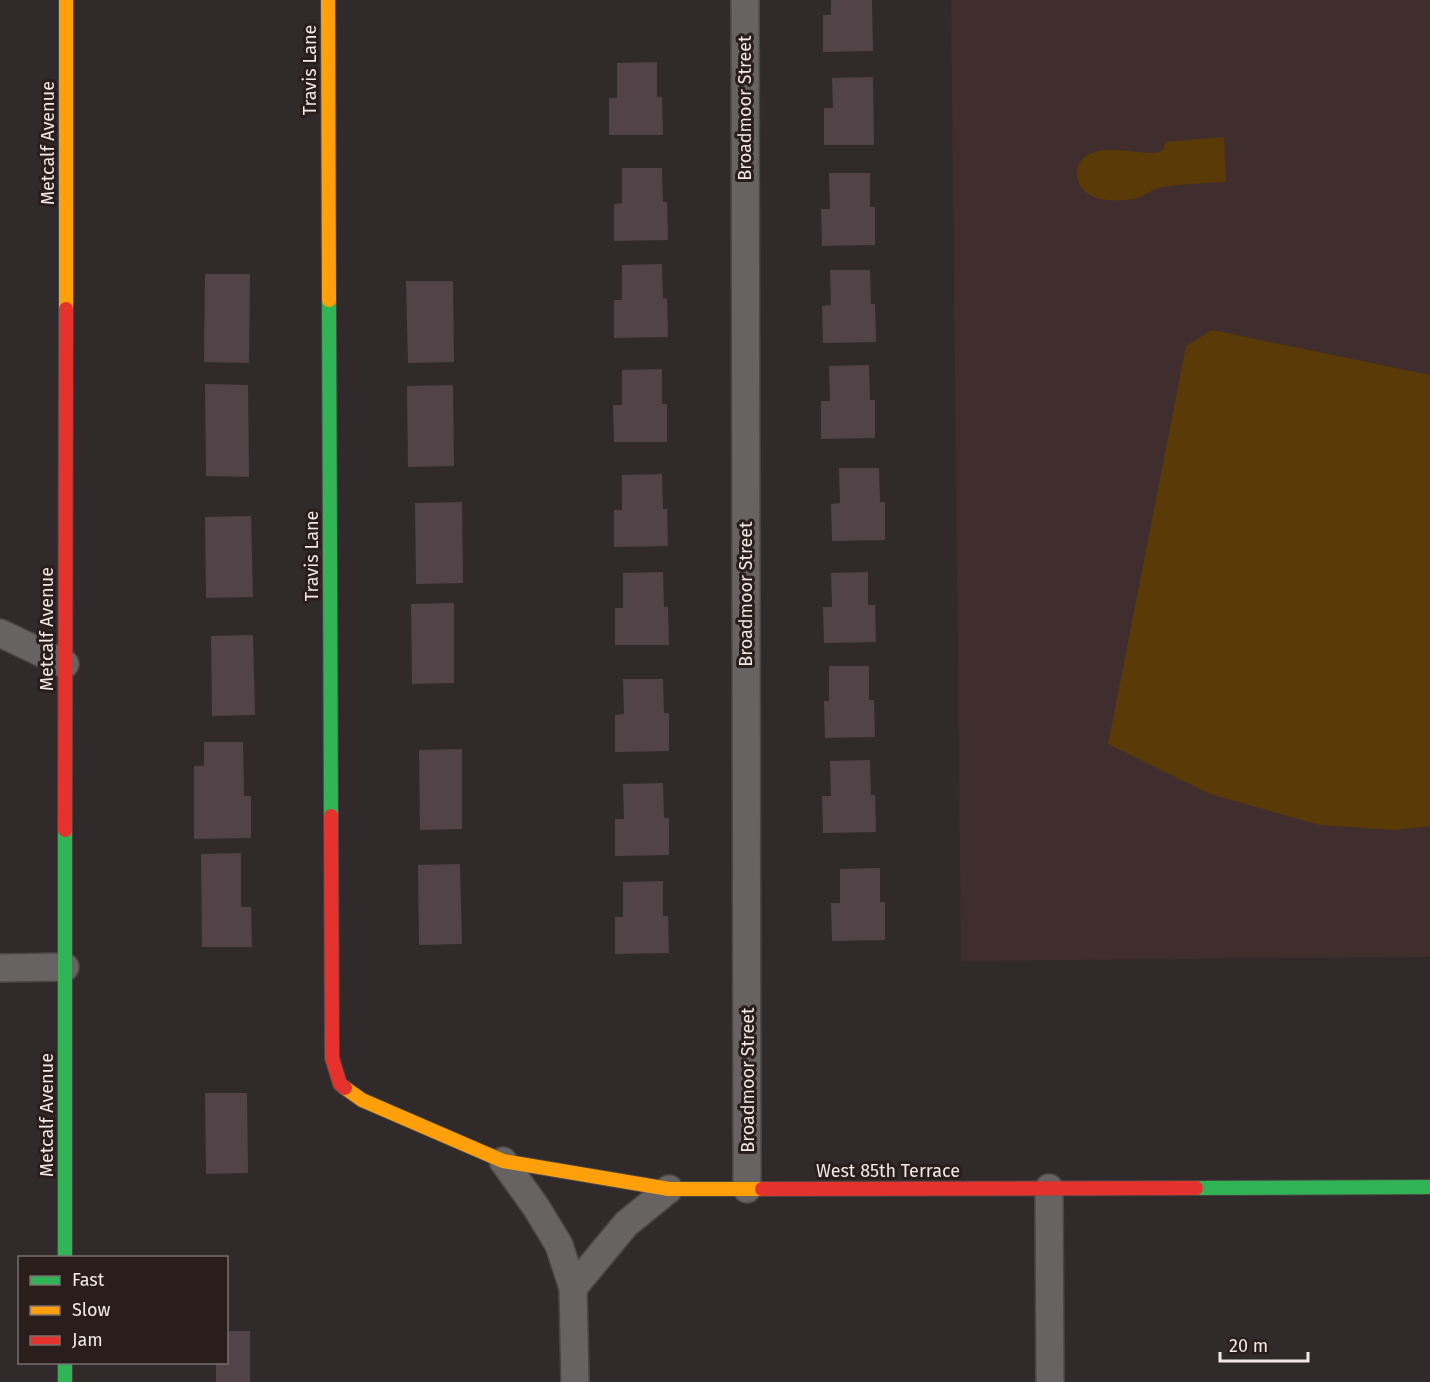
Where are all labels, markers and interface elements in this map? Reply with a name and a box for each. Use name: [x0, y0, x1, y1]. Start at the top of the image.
street label: Travis Lane: [299, 25, 321, 115]
street label: Broadmoor Street: [734, 35, 756, 181]
street label: Metcalf Avenue: [37, 81, 59, 205]
street label: Travis Lane: [301, 511, 323, 601]
street label: Broadmoor Street: [735, 521, 757, 667]
street label: Metcalf Avenue: [36, 567, 58, 691]
street label: Broadmoor Street: [737, 1007, 759, 1153]
street label: Metcalf Avenue: [36, 1053, 58, 1177]
street label: West 85th Terrace: [816, 1160, 960, 1182]
legend: [18, 1256, 228, 1364]
text: Fast: [72, 1269, 105, 1291]
text: Slow: [72, 1299, 111, 1321]
scale bar: [1220, 1325, 1308, 1363]
text: Jam: [72, 1329, 103, 1351]
text: 20 m: [1229, 1335, 1268, 1357]

